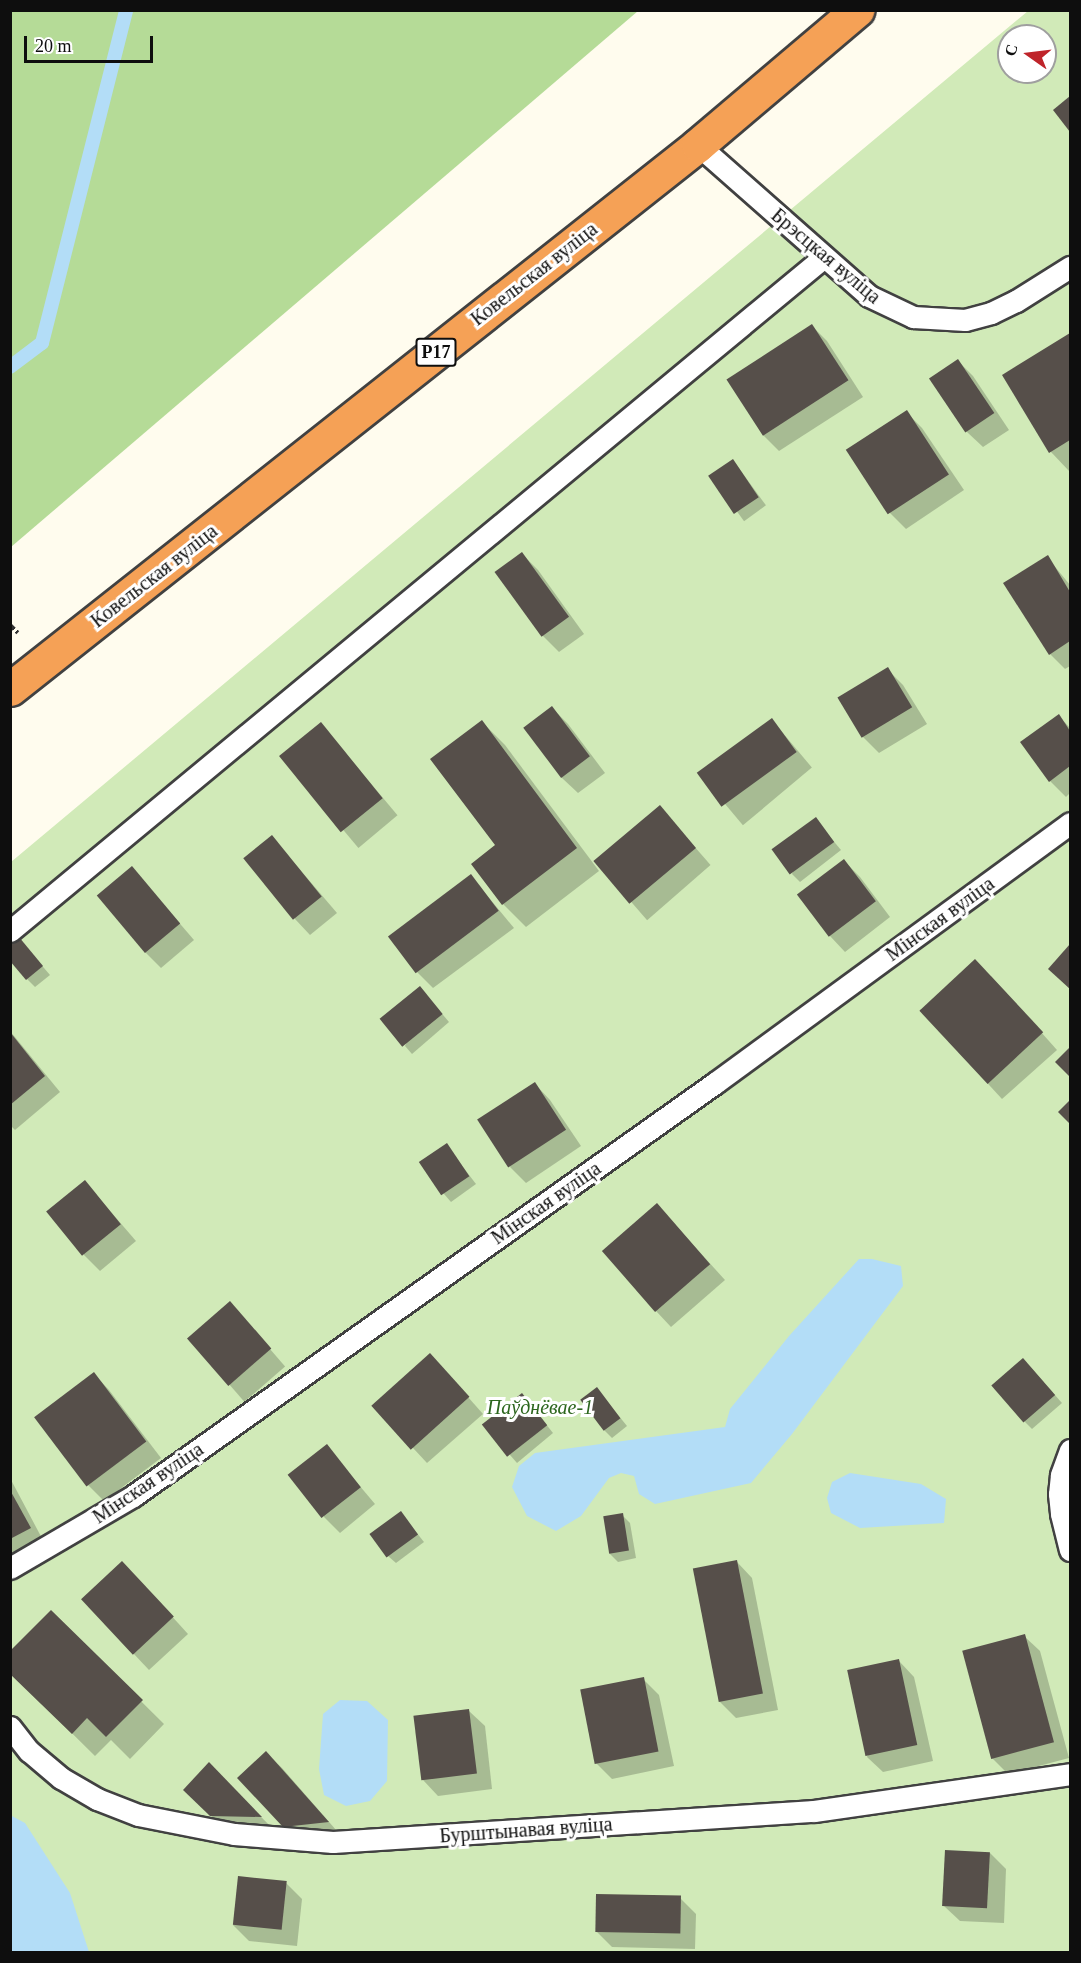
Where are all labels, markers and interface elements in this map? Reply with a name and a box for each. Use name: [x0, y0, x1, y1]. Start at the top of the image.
scale bar: [27, 24, 156, 62]
north arrow: [997, 24, 1057, 84]
text: 20 m: [35, 36, 72, 56]
text: С: [1001, 42, 1021, 58]
street label: Брэсцкая вуліца: [766, 203, 886, 309]
street label: Ковельская вуліца: [466, 217, 602, 331]
road number: Р17: [415, 337, 457, 367]
street label: Ковельская вуліца: [86, 519, 222, 633]
street label: Мінская вуліца: [881, 872, 999, 966]
street label: Мінская вуліца: [487, 1156, 605, 1250]
park label: Паўднёвае-1: [487, 1395, 593, 1419]
street label: Мінская вуліца: [88, 1437, 208, 1529]
street label: Бурштынавая вуліца: [439, 1812, 613, 1848]

